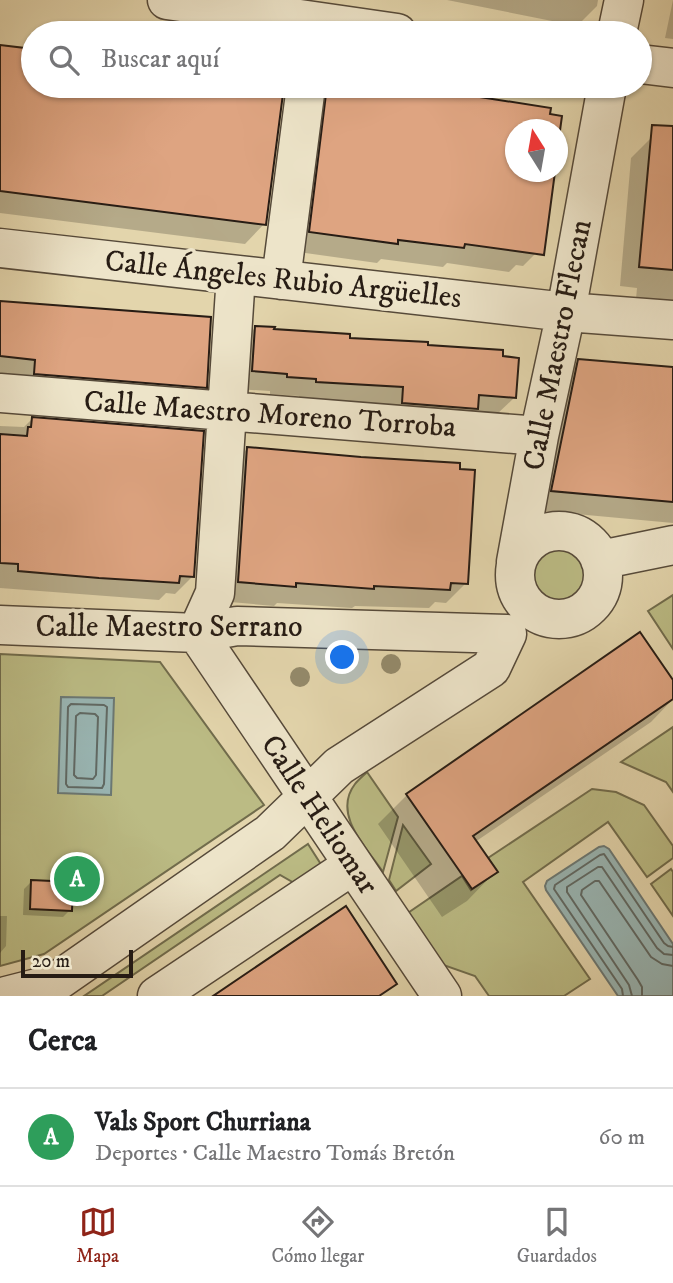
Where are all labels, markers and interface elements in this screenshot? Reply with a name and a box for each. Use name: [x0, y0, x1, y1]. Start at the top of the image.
search box: [21, 21, 652, 98]
icon: search: [45, 41, 83, 79]
text: Buscar aquí: [101, 43, 219, 76]
north arrow: [505, 119, 568, 182]
street label: Calle Maestro Flecan: [516, 216, 601, 474]
street label: Calle Ángeles Rubio Argüelles: [103, 241, 463, 317]
street label: Calle Maestro Moreno Torroba: [83, 384, 458, 446]
street label: Calle Maestro Serrano: [35, 609, 303, 646]
your location: [325, 640, 359, 674]
street label: Calle Heliomar: [252, 728, 386, 902]
pin: A: [54, 853, 100, 905]
scale bar: [21, 947, 133, 979]
text: 20 m: [32, 950, 70, 973]
text: Cerca: [28, 1023, 97, 1060]
text: Vals Sport Churriana: [95, 1106, 311, 1139]
text: A: [44, 1123, 58, 1152]
text: 60 m: [598, 1123, 645, 1152]
text: Deportes · Calle Maestro Tomás Bretón: [95, 1139, 455, 1168]
tab: Mapa: [76, 1203, 119, 1268]
tab: Cómo llegar: [271, 1203, 364, 1268]
tab: Guardados: [517, 1203, 597, 1268]

